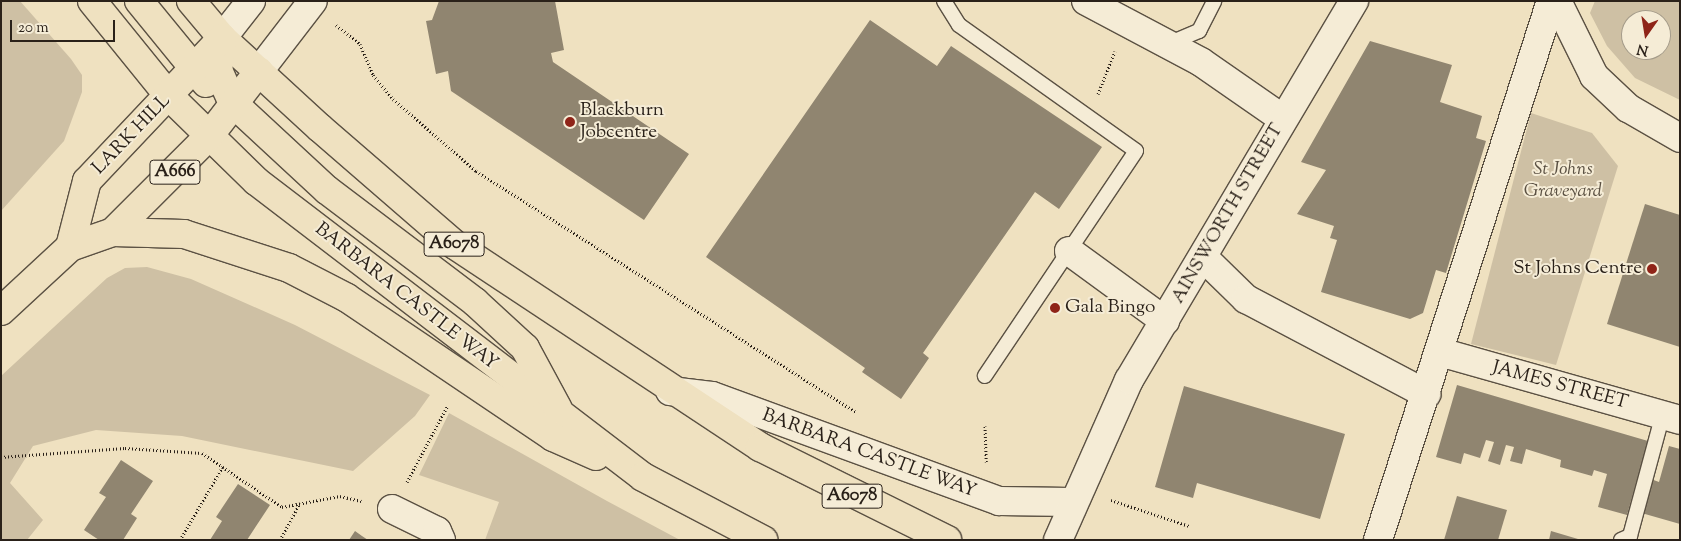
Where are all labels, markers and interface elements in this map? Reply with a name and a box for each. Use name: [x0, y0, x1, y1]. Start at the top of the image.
scale bar: [12, 10, 118, 42]
north arrow: [1621, 10, 1671, 60]
text: 20 m: [18, 18, 49, 39]
text: N: [1635, 38, 1651, 60]
street label: LARK HILL: [88, 90, 176, 180]
place label: Blackburn Jobcentre: [580, 100, 664, 144]
marker: Blackburn Jobcentre: [564, 116, 576, 128]
street label: AINSWORTH STREET: [1167, 120, 1289, 308]
road number: A666: [149, 156, 201, 188]
park label: St Johns Graveyard: [1524, 159, 1602, 203]
street label: BARBARA CASTLE WAY: [310, 218, 502, 376]
road number: A6078: [423, 228, 485, 260]
place label: St Johns Centre: [1513, 258, 1642, 280]
marker: St Johns Centre: [1646, 263, 1658, 275]
place label: Gala Bingo: [1065, 297, 1155, 319]
marker: Gala Bingo: [1049, 302, 1061, 314]
street label: JAMES STREET: [1489, 357, 1631, 415]
street label: BARBARA CASTLE WAY: [759, 405, 979, 503]
road number: A6078: [821, 481, 883, 512]

